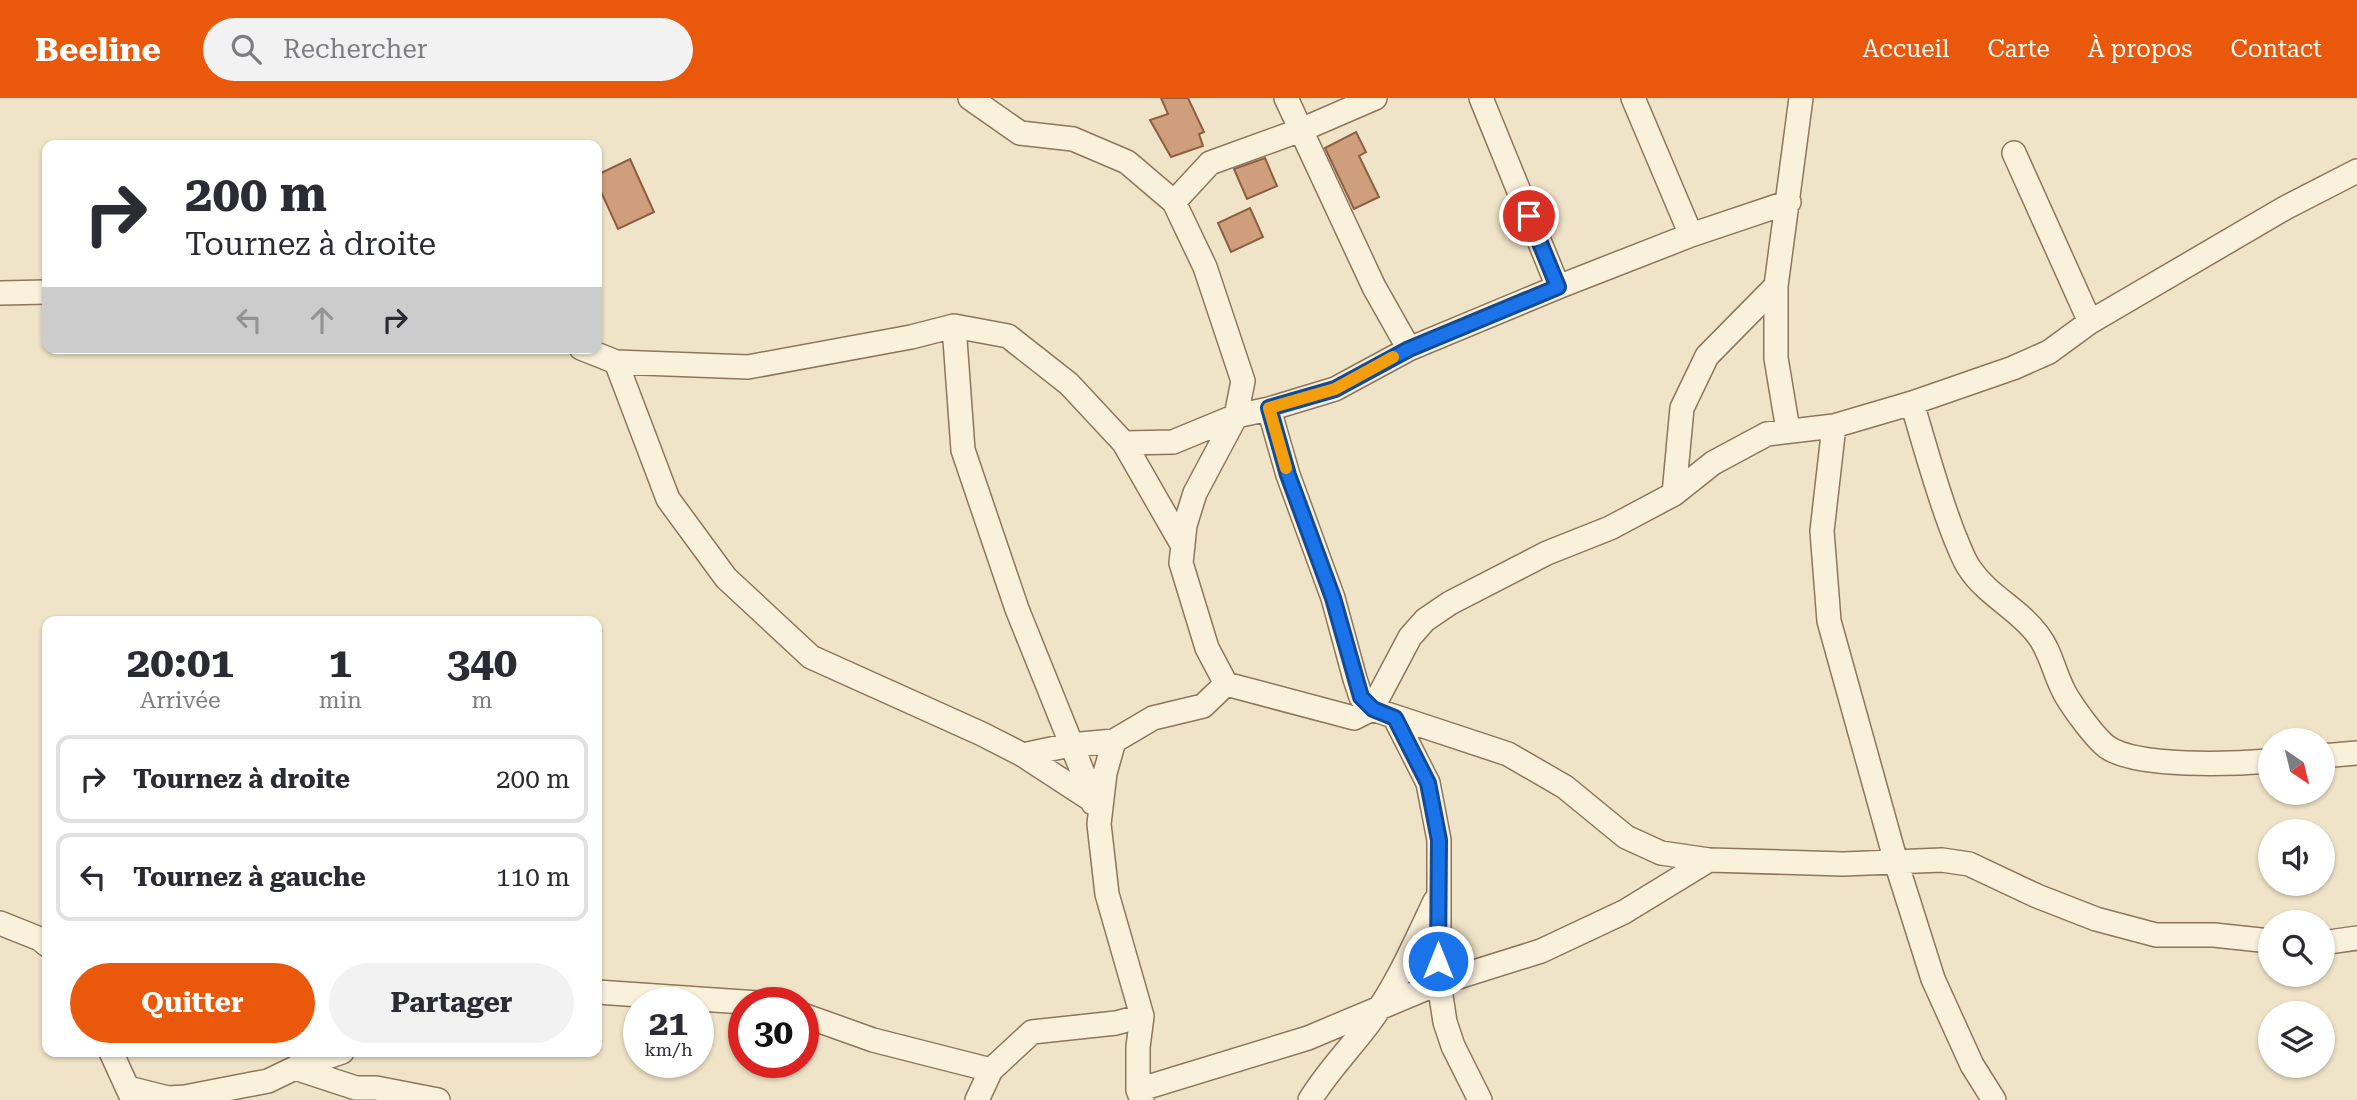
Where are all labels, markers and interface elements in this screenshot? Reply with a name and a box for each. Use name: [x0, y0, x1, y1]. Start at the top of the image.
search box: [203, 18, 693, 81]
text: Beeline: [35, 30, 161, 69]
icon: search: [227, 30, 265, 68]
text: Rechercher: [283, 34, 427, 64]
text: Accueil: [1863, 35, 1949, 63]
text: Carte: [1987, 35, 2050, 63]
text: À propos: [2088, 35, 2192, 63]
text: Contact: [2230, 35, 2322, 63]
text: 200 m: [185, 166, 327, 223]
icon: right: [70, 168, 161, 259]
pin: [1499, 186, 1559, 246]
icon: arrive: [1510, 197, 1548, 235]
text: Tournez à droite: [185, 225, 436, 263]
icon: left: [230, 301, 268, 339]
icon: ahead: [303, 301, 341, 339]
icon: right: [376, 301, 414, 339]
text: 20:01: [127, 638, 234, 687]
text: 1: [329, 638, 352, 687]
text: 340: [447, 638, 517, 687]
text: Arrivée: [140, 687, 221, 714]
text: min: [319, 687, 362, 714]
text: m: [471, 687, 492, 714]
north arrow: [2258, 728, 2334, 805]
map controls: [2258, 728, 2335, 1078]
icon: right: [74, 760, 112, 798]
text: Tournez à droite: [133, 764, 350, 794]
text: 200 m: [496, 764, 570, 794]
button: sound: [2258, 819, 2335, 896]
icon: left: [74, 858, 112, 896]
text: Tournez à gauche: [133, 862, 366, 892]
text: 110 m: [496, 862, 570, 892]
button: search: [2258, 910, 2335, 987]
position arrow: [1401, 924, 1475, 998]
button: Quitter: [70, 963, 315, 1043]
button: Partager: [329, 963, 574, 1043]
speed limit sign: 30: [728, 987, 819, 1078]
button: layers: [2258, 1001, 2335, 1078]
text: 21: [649, 1003, 688, 1044]
text: km/h: [644, 1039, 693, 1060]

